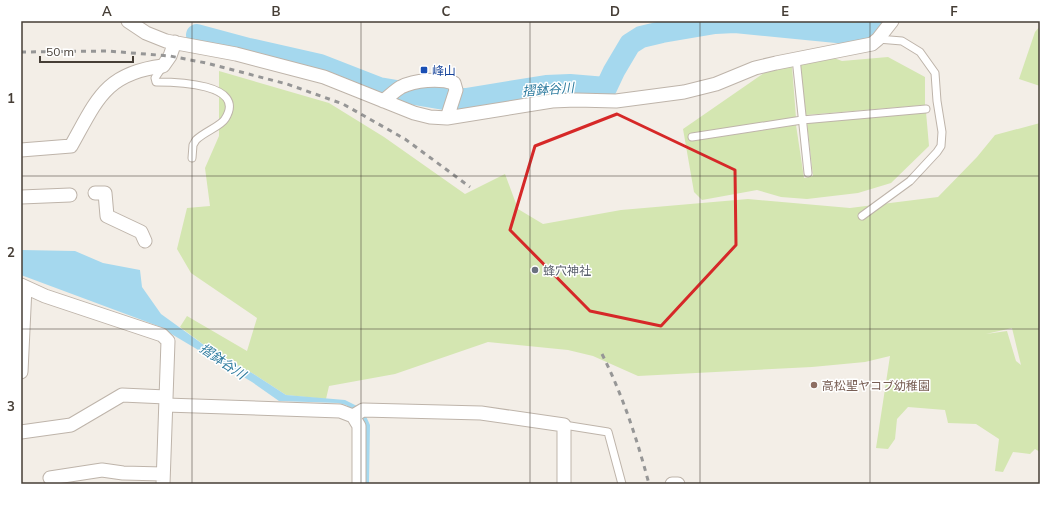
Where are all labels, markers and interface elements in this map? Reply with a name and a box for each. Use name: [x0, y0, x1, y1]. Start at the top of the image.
text: A: [102, 3, 112, 19]
text: B: [272, 3, 281, 19]
text: C: [442, 3, 451, 19]
text: D: [610, 3, 620, 19]
text: E: [781, 3, 789, 19]
text: F: [950, 3, 958, 19]
scale bar: [40, 38, 133, 64]
text: 50 m: [46, 44, 74, 59]
place label: 峰山: [432, 63, 456, 78]
marker: 峰山: [419, 65, 429, 75]
water label: 摺鉢谷川: [521, 79, 576, 99]
text: 1: [7, 90, 15, 106]
text: 2: [7, 244, 15, 260]
place label: 蜂穴神社: [543, 263, 591, 278]
marker: 蜂穴神社: [530, 265, 540, 275]
water label: 摺鉢谷川: [197, 340, 251, 383]
place label: 高松聖ヤコブ幼稚園: [822, 378, 930, 393]
marker: 高松聖ヤコブ幼稚園: [809, 380, 819, 390]
text: 3: [7, 398, 15, 414]

